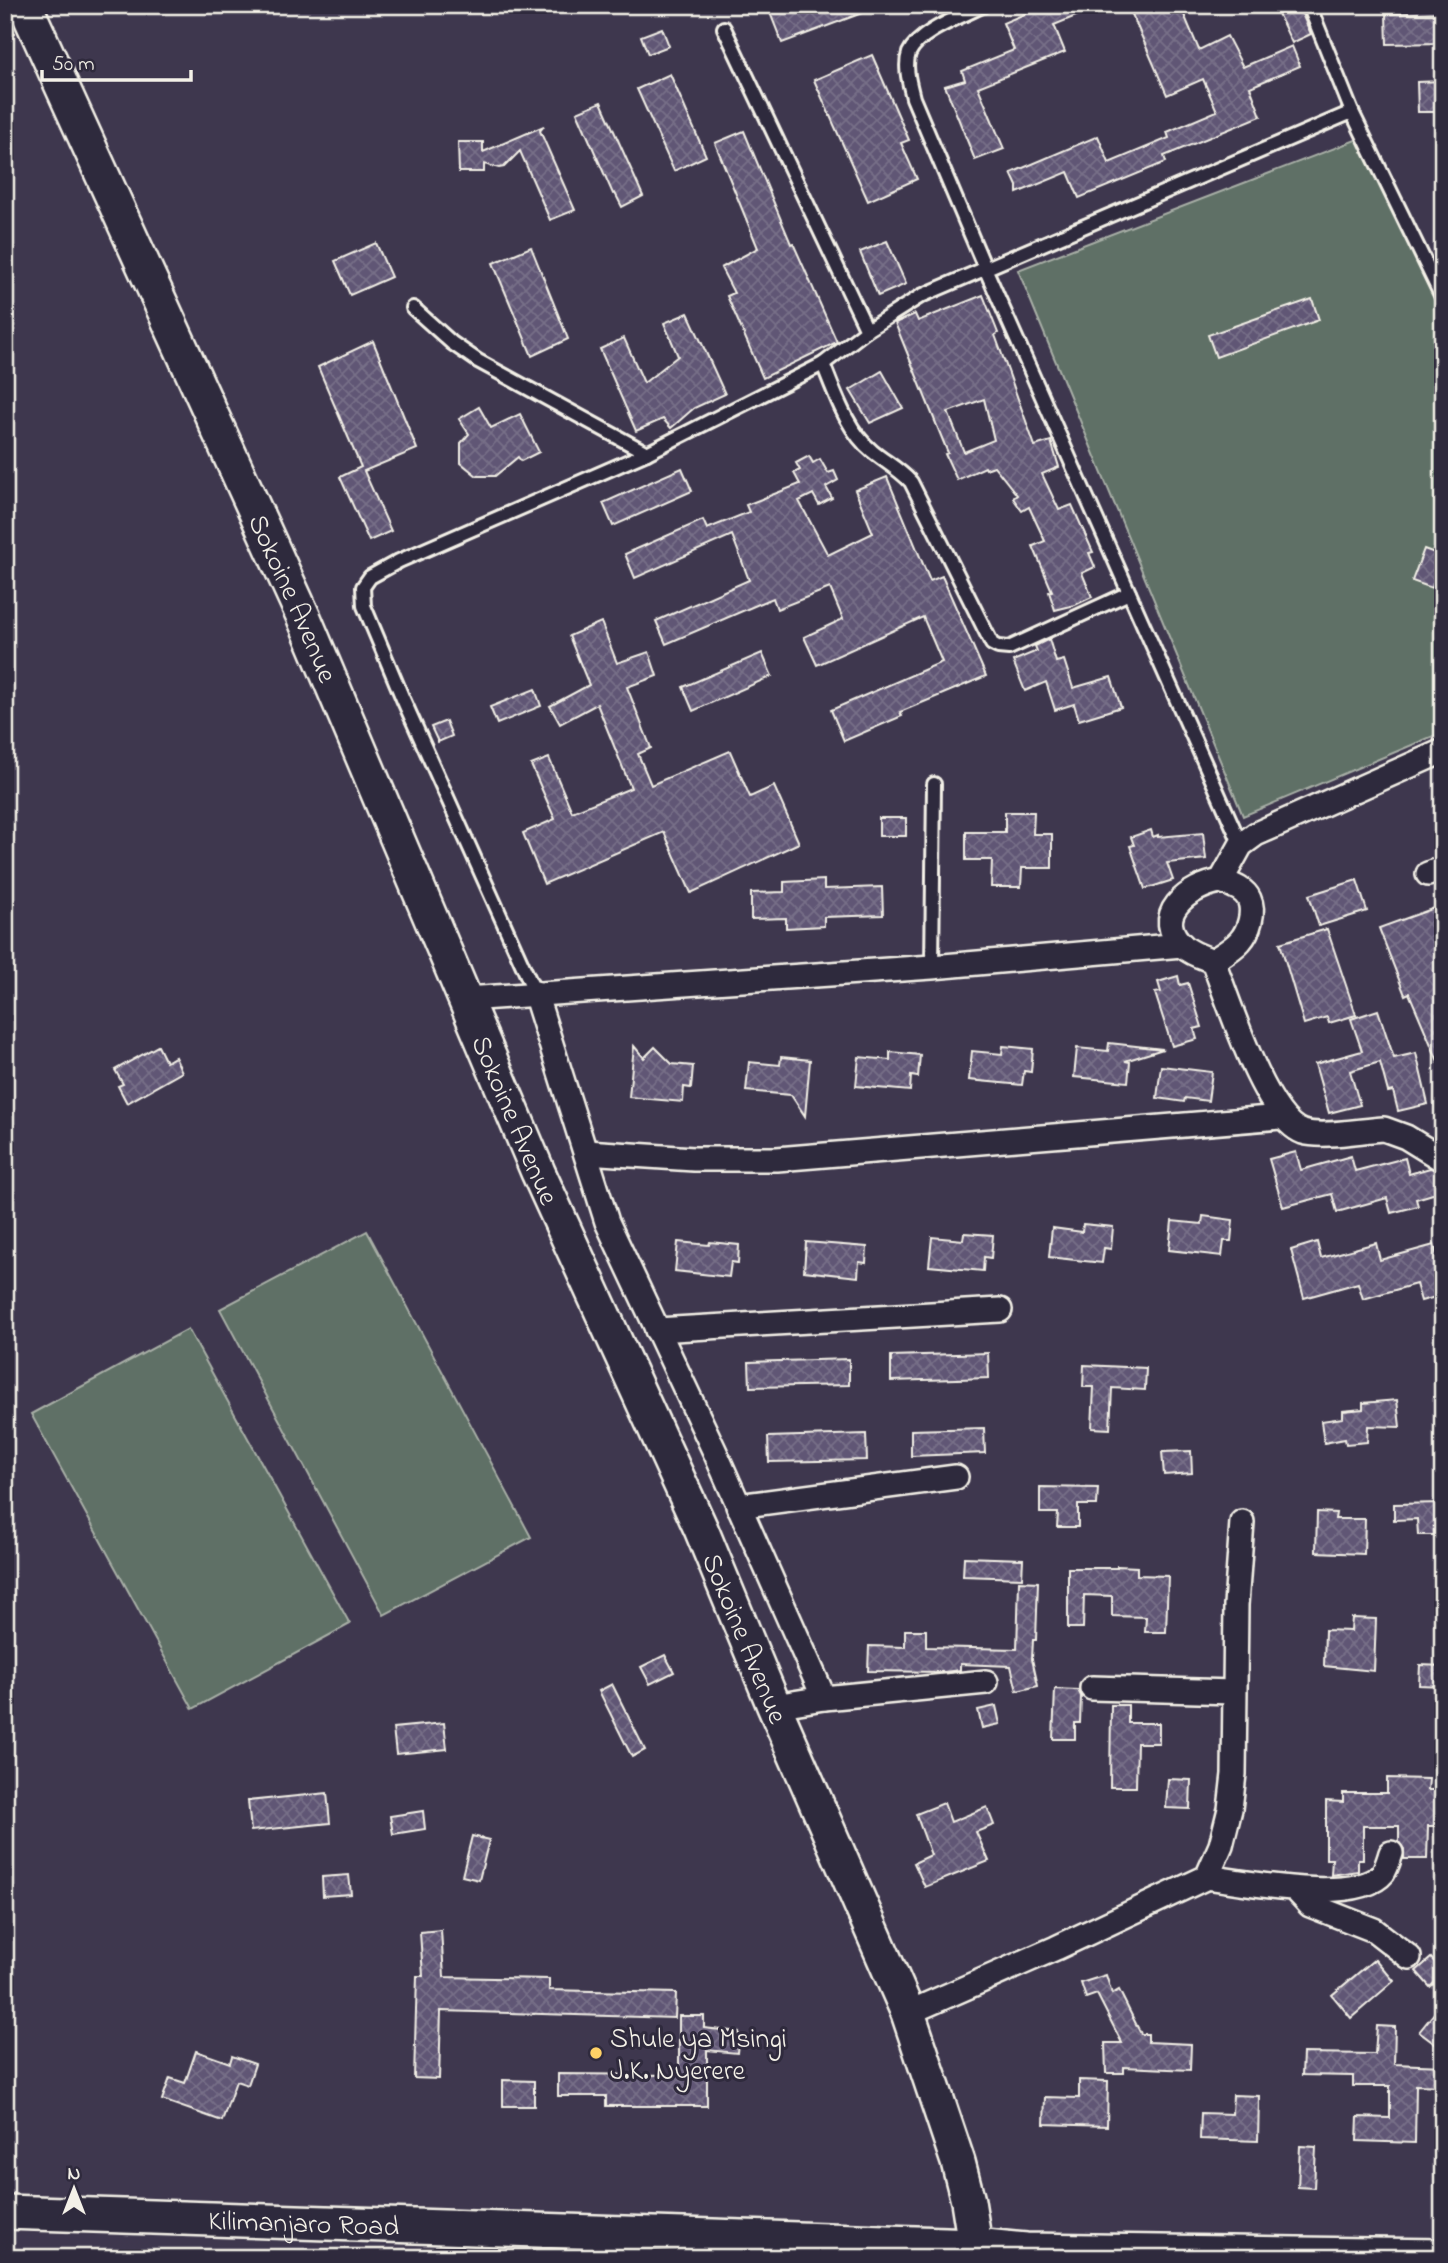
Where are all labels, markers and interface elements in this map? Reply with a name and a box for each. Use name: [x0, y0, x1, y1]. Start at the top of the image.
scale bar: [42, 38, 191, 82]
text: 50 m: [52, 50, 95, 80]
street label: Sokoine Avenue: [235, 508, 346, 690]
street label: Sokoine Avenue: [459, 1030, 568, 1213]
street label: Sokoine Avenue: [689, 1548, 796, 1731]
place label: Shule ya Msingi J.K. Nyerere: [610, 2020, 787, 2093]
marker: Shule ya Msingi J.K. Nyerere: [588, 2045, 604, 2061]
north arrow: [38, 2154, 108, 2224]
text: N: [68, 2161, 81, 2188]
street label: Kilimanjaro Road: [208, 2202, 400, 2249]

